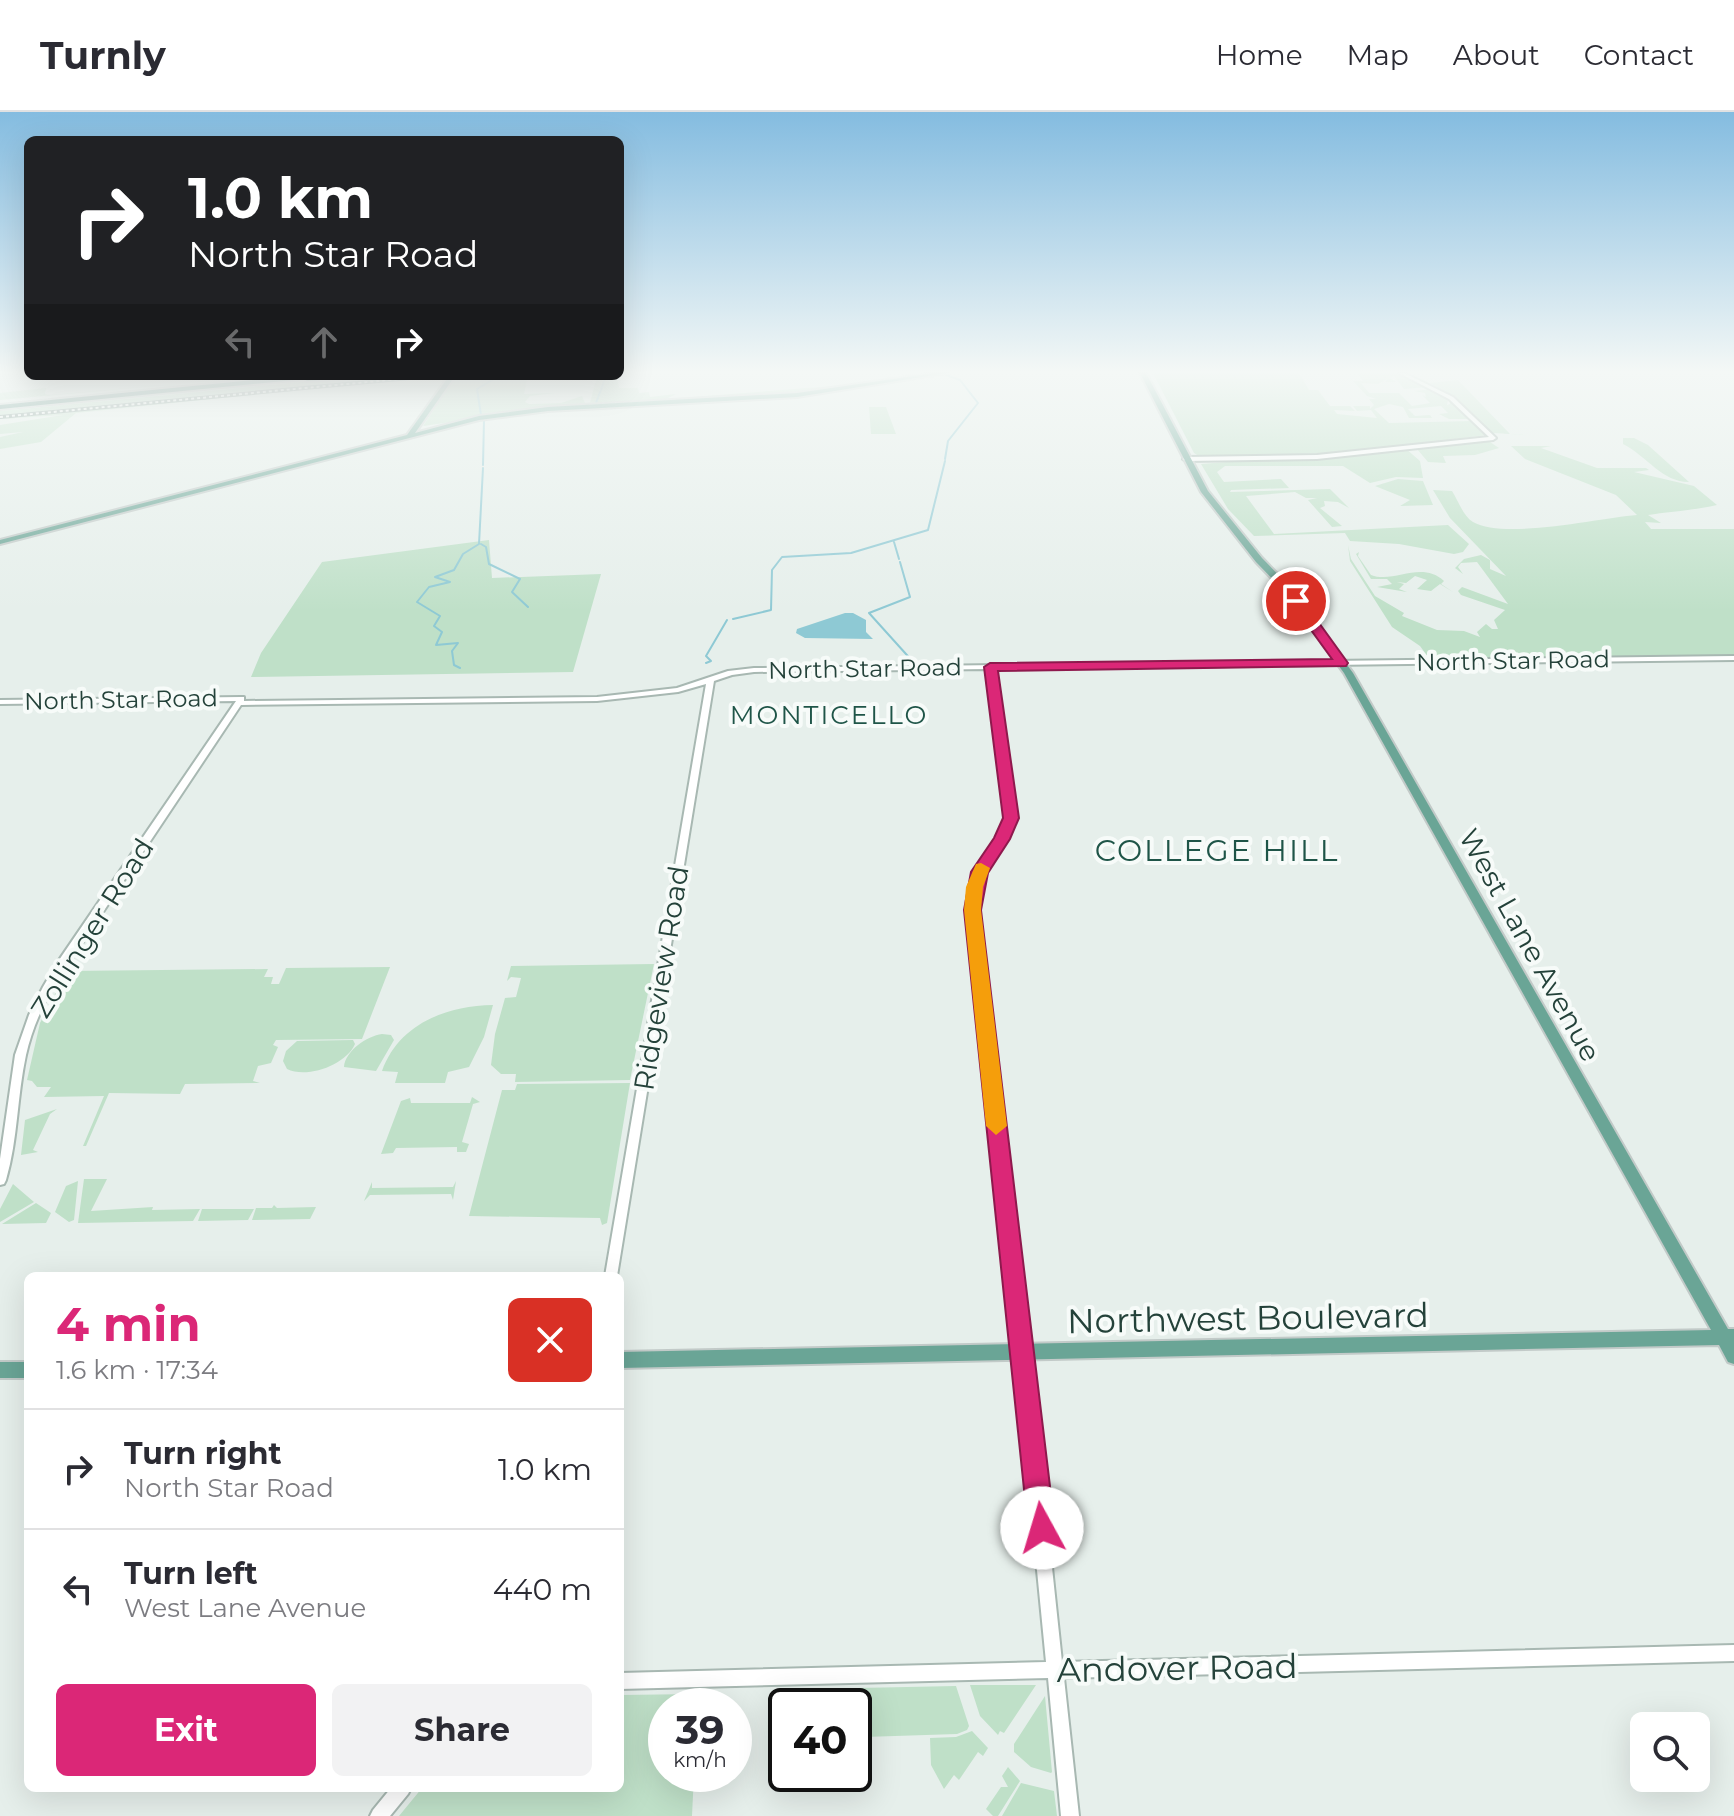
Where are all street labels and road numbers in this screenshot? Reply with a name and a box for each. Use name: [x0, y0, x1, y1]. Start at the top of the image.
street label: North Star Road: [1416, 644, 1610, 677]
street label: North Star Road: [768, 652, 962, 685]
street label: North Star Road: [24, 683, 218, 716]
street label: West Lane Avenue: [1452, 823, 1608, 1067]
street label: Zollinger Road: [23, 832, 161, 1024]
street label: Ridgeview Road: [626, 863, 696, 1093]
street label: Northwest Boulevard: [1067, 1294, 1429, 1342]
street label: Andover Road: [1056, 1645, 1298, 1691]

